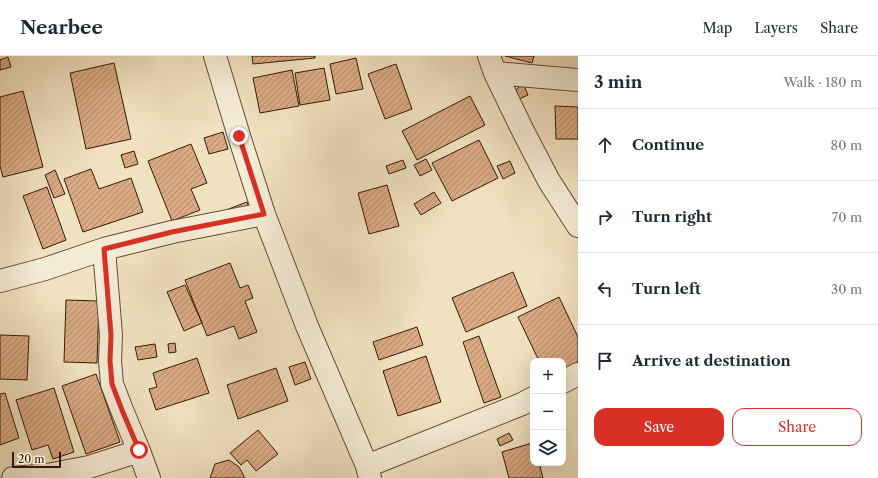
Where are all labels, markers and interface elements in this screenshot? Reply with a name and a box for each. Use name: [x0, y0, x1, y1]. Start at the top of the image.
text: Nearbee: [20, 16, 103, 39]
text: Map: [702, 19, 732, 37]
text: Layers: [754, 19, 798, 37]
text: Share: [820, 19, 858, 37]
text: 3 min: [594, 72, 643, 92]
text: Walk · 180 m: [783, 74, 862, 90]
route end: [230, 127, 248, 145]
icon: ahead: [594, 134, 616, 156]
text: Continue: [632, 135, 704, 154]
text: 80 m: [830, 137, 862, 153]
icon: right: [594, 206, 616, 228]
text: Turn right: [632, 207, 712, 226]
text: 70 m: [832, 209, 862, 225]
icon: left: [594, 278, 616, 300]
text: Turn left: [632, 279, 701, 298]
text: 30 m: [831, 281, 862, 297]
icon: arrive: [594, 350, 616, 372]
text: Arrive at destination: [632, 351, 791, 370]
map controls: [530, 358, 566, 466]
button: +: [530, 358, 566, 394]
button: −: [530, 394, 566, 430]
button: Save: [594, 408, 724, 446]
button: Share: [732, 408, 862, 446]
button: layers: [530, 430, 566, 466]
route start: [130, 441, 148, 459]
scale bar: [12, 450, 61, 469]
text: 20 m: [18, 452, 44, 466]

